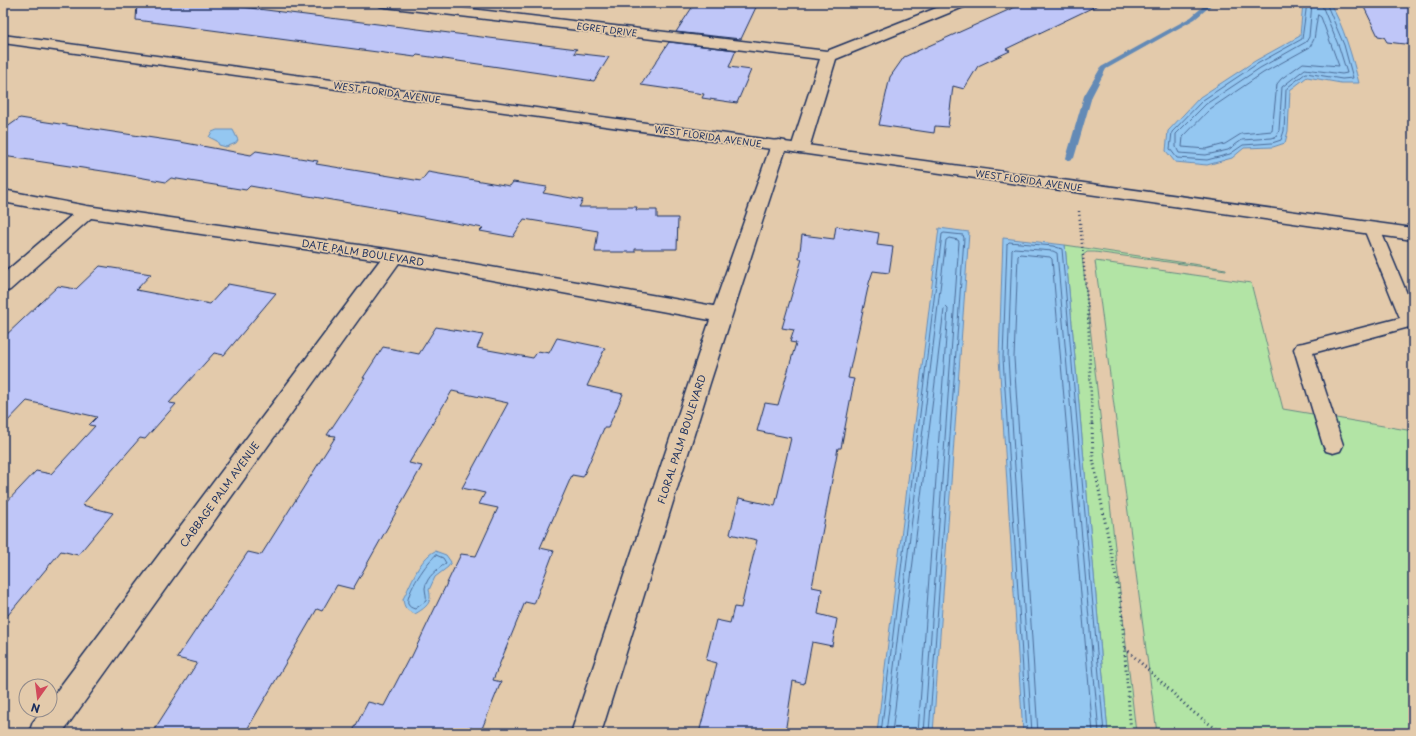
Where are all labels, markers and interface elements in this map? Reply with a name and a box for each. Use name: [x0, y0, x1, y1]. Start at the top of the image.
street label: EGRET DRIVE: [576, 18, 639, 40]
street label: WEST FLORIDA AVENUE: [332, 78, 442, 107]
street label: WEST FLORIDA AVENUE: [653, 122, 763, 151]
street label: WEST FLORIDA AVENUE: [974, 166, 1084, 195]
street label: DATE PALM BOULEVARD: [301, 235, 425, 269]
street label: FLORAL PALM BOULEVARD: [653, 372, 709, 506]
street label: CABBAGE PALM AVENUE: [176, 438, 262, 550]
north arrow: [18, 678, 58, 718]
text: N: [29, 699, 42, 717]

